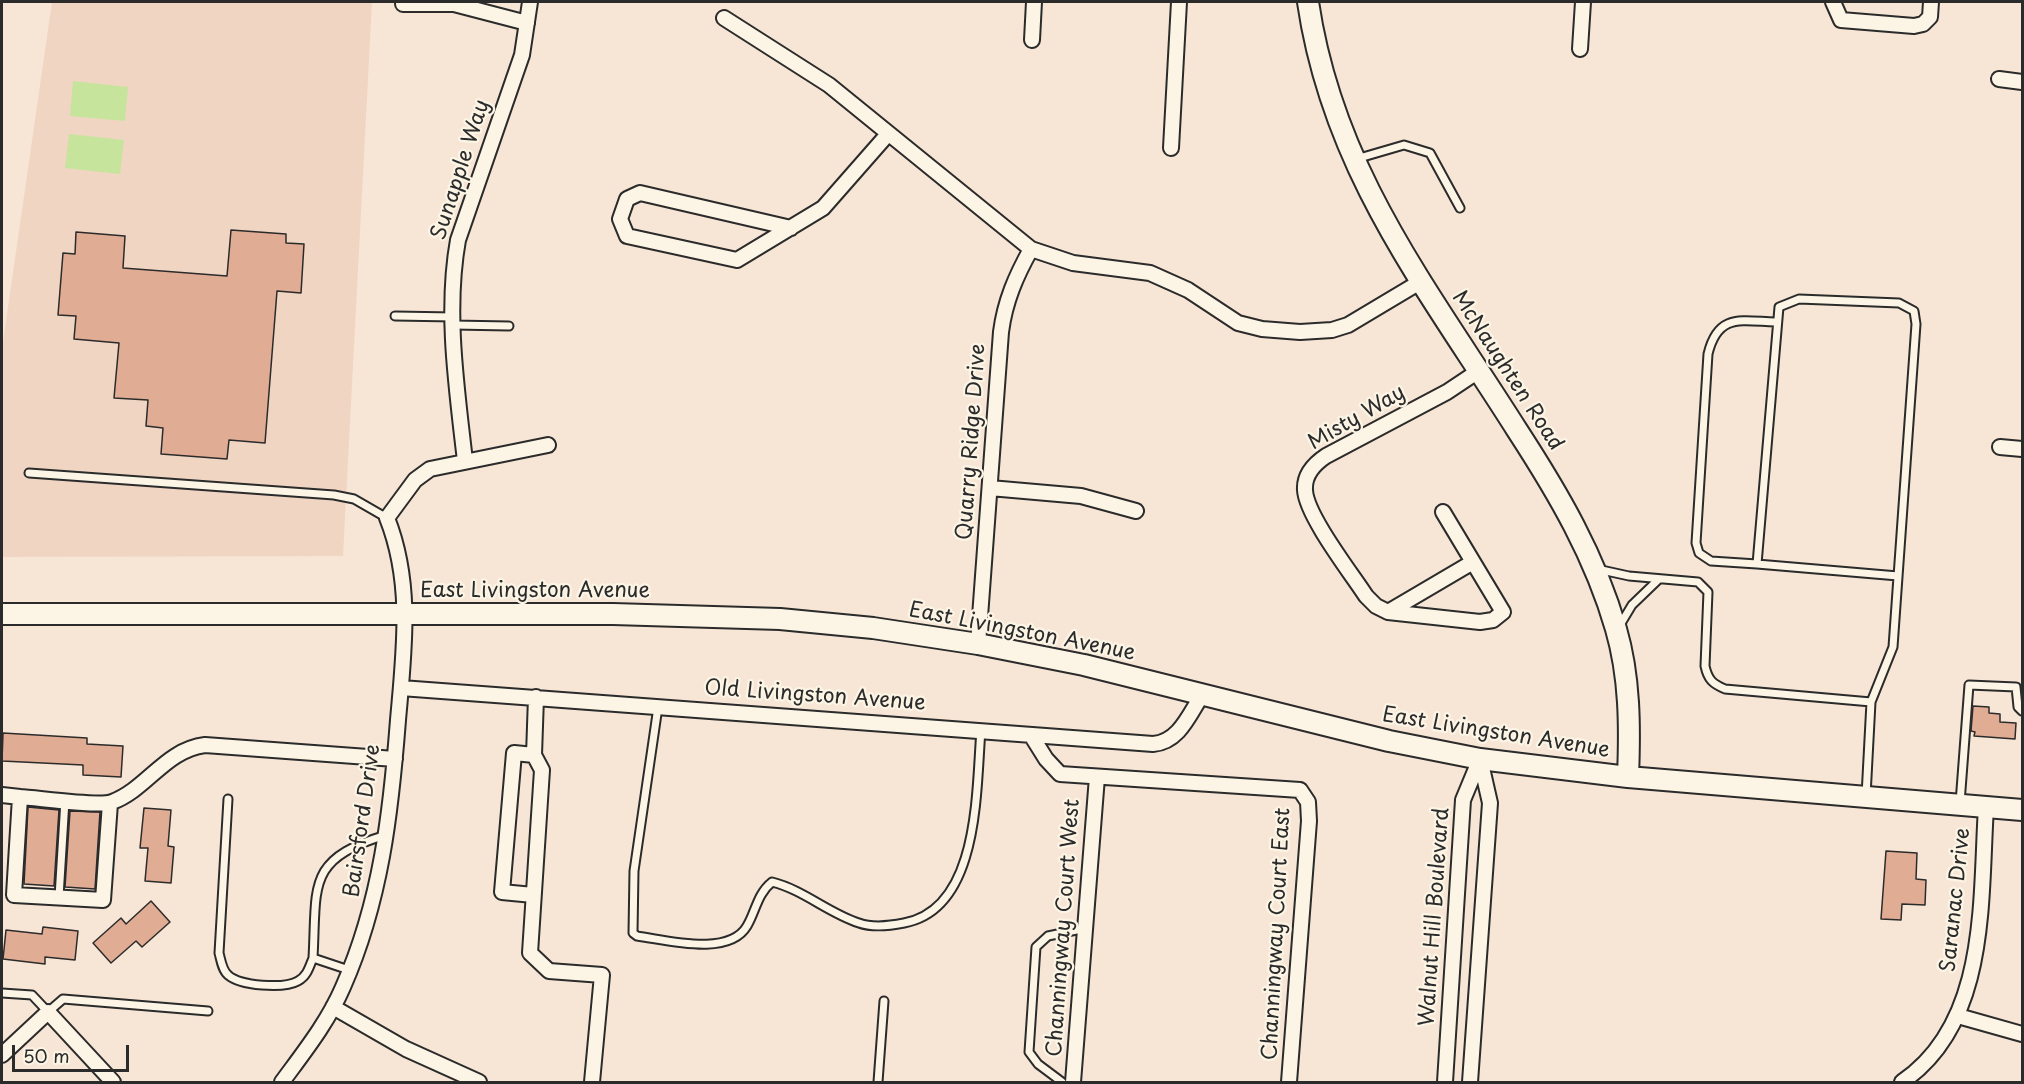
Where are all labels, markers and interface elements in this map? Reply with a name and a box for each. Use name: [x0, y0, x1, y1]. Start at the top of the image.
street label: Sunapple Way: [426, 97, 496, 243]
street label: McNaughten Road: [1446, 286, 1568, 456]
street label: Quarry Ridge Drive: [953, 343, 991, 541]
street label: Misty Way: [1304, 380, 1410, 456]
street label: East Livingston Avenue: [420, 578, 650, 604]
street label: East Livingston Avenue: [907, 598, 1137, 666]
street label: Old Livingston Avenue: [704, 676, 926, 716]
street label: East Livingston Avenue: [1381, 703, 1611, 763]
street label: Bairsford Drive: [340, 743, 386, 899]
street label: Channingway Court West: [1042, 798, 1086, 1058]
street label: Channingway Court East: [1258, 807, 1296, 1061]
street label: Walnut Hill Boulevard: [1415, 807, 1455, 1027]
street label: Saranac Drive: [1936, 827, 1976, 973]
scale bar: [15, 1033, 132, 1071]
text: 50 m: [23, 1042, 70, 1069]

